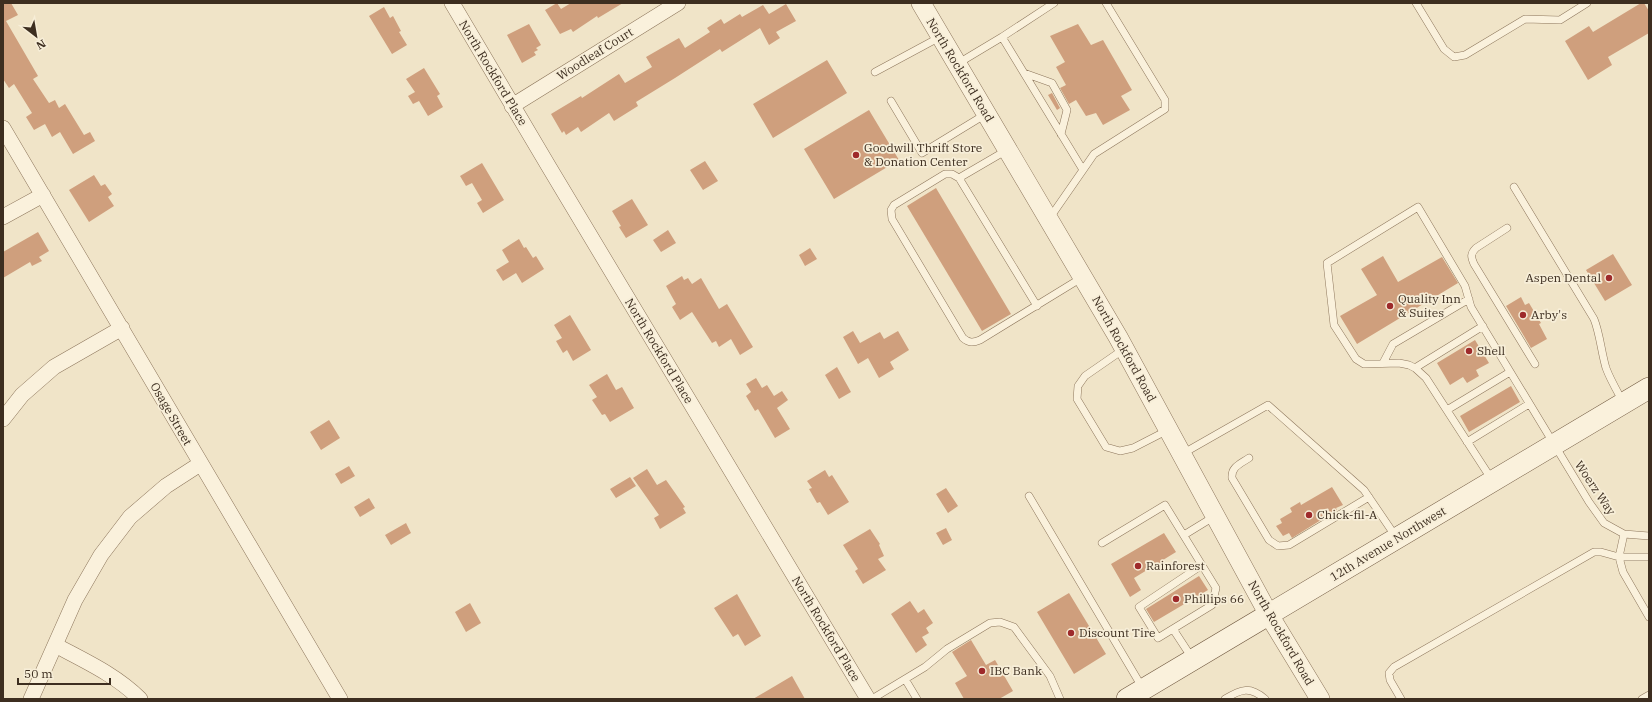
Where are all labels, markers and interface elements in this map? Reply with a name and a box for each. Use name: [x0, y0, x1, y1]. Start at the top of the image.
street label: North Rockford Road: [923, 15, 997, 125]
north arrow: [16, 16, 56, 56]
street label: North Rockford Place: [456, 17, 531, 128]
street label: Woodleaf Court: [554, 24, 636, 83]
text: N: [34, 36, 48, 53]
place label: Goodwill Thrift Store & Donation Center: [864, 140, 982, 169]
marker: Goodwill Thrift Store & Donation Center: [851, 150, 861, 160]
place label: Aspen Dental: [1526, 270, 1601, 285]
marker: Aspen Dental: [1604, 273, 1614, 283]
place label: Quality Inn & Suites: [1398, 291, 1461, 320]
street label: North Rockford Road: [1089, 293, 1160, 404]
street label: North Rockford Place: [622, 295, 697, 406]
marker: Quality Inn & Suites: [1385, 301, 1395, 311]
place label: Arby's: [1531, 307, 1567, 322]
marker: Arby's: [1518, 310, 1528, 320]
place label: Shell: [1477, 343, 1506, 358]
marker: Shell: [1464, 346, 1474, 356]
street label: Osage Street: [147, 380, 196, 448]
street label: Woerz Way: [1572, 458, 1619, 518]
street label: 12th Avenue Northwest: [1327, 503, 1448, 584]
place label: Chick-fil-A: [1317, 507, 1378, 522]
marker: Chick-fil-A: [1304, 510, 1314, 520]
place label: Rainforest: [1146, 558, 1205, 573]
marker: Rainforest: [1133, 561, 1143, 571]
street label: North Rockford Place: [789, 573, 864, 684]
street label: North Rockford Road: [1245, 578, 1318, 688]
place label: Phillips 66: [1184, 591, 1244, 606]
marker: Phillips 66: [1171, 594, 1181, 604]
place label: Discount Tire: [1079, 625, 1155, 640]
marker: Discount Tire: [1066, 628, 1076, 638]
scale bar: [18, 660, 110, 686]
place label: IBC Bank: [990, 663, 1042, 678]
text: 50 m: [24, 666, 53, 681]
marker: IBC Bank: [977, 666, 987, 676]

